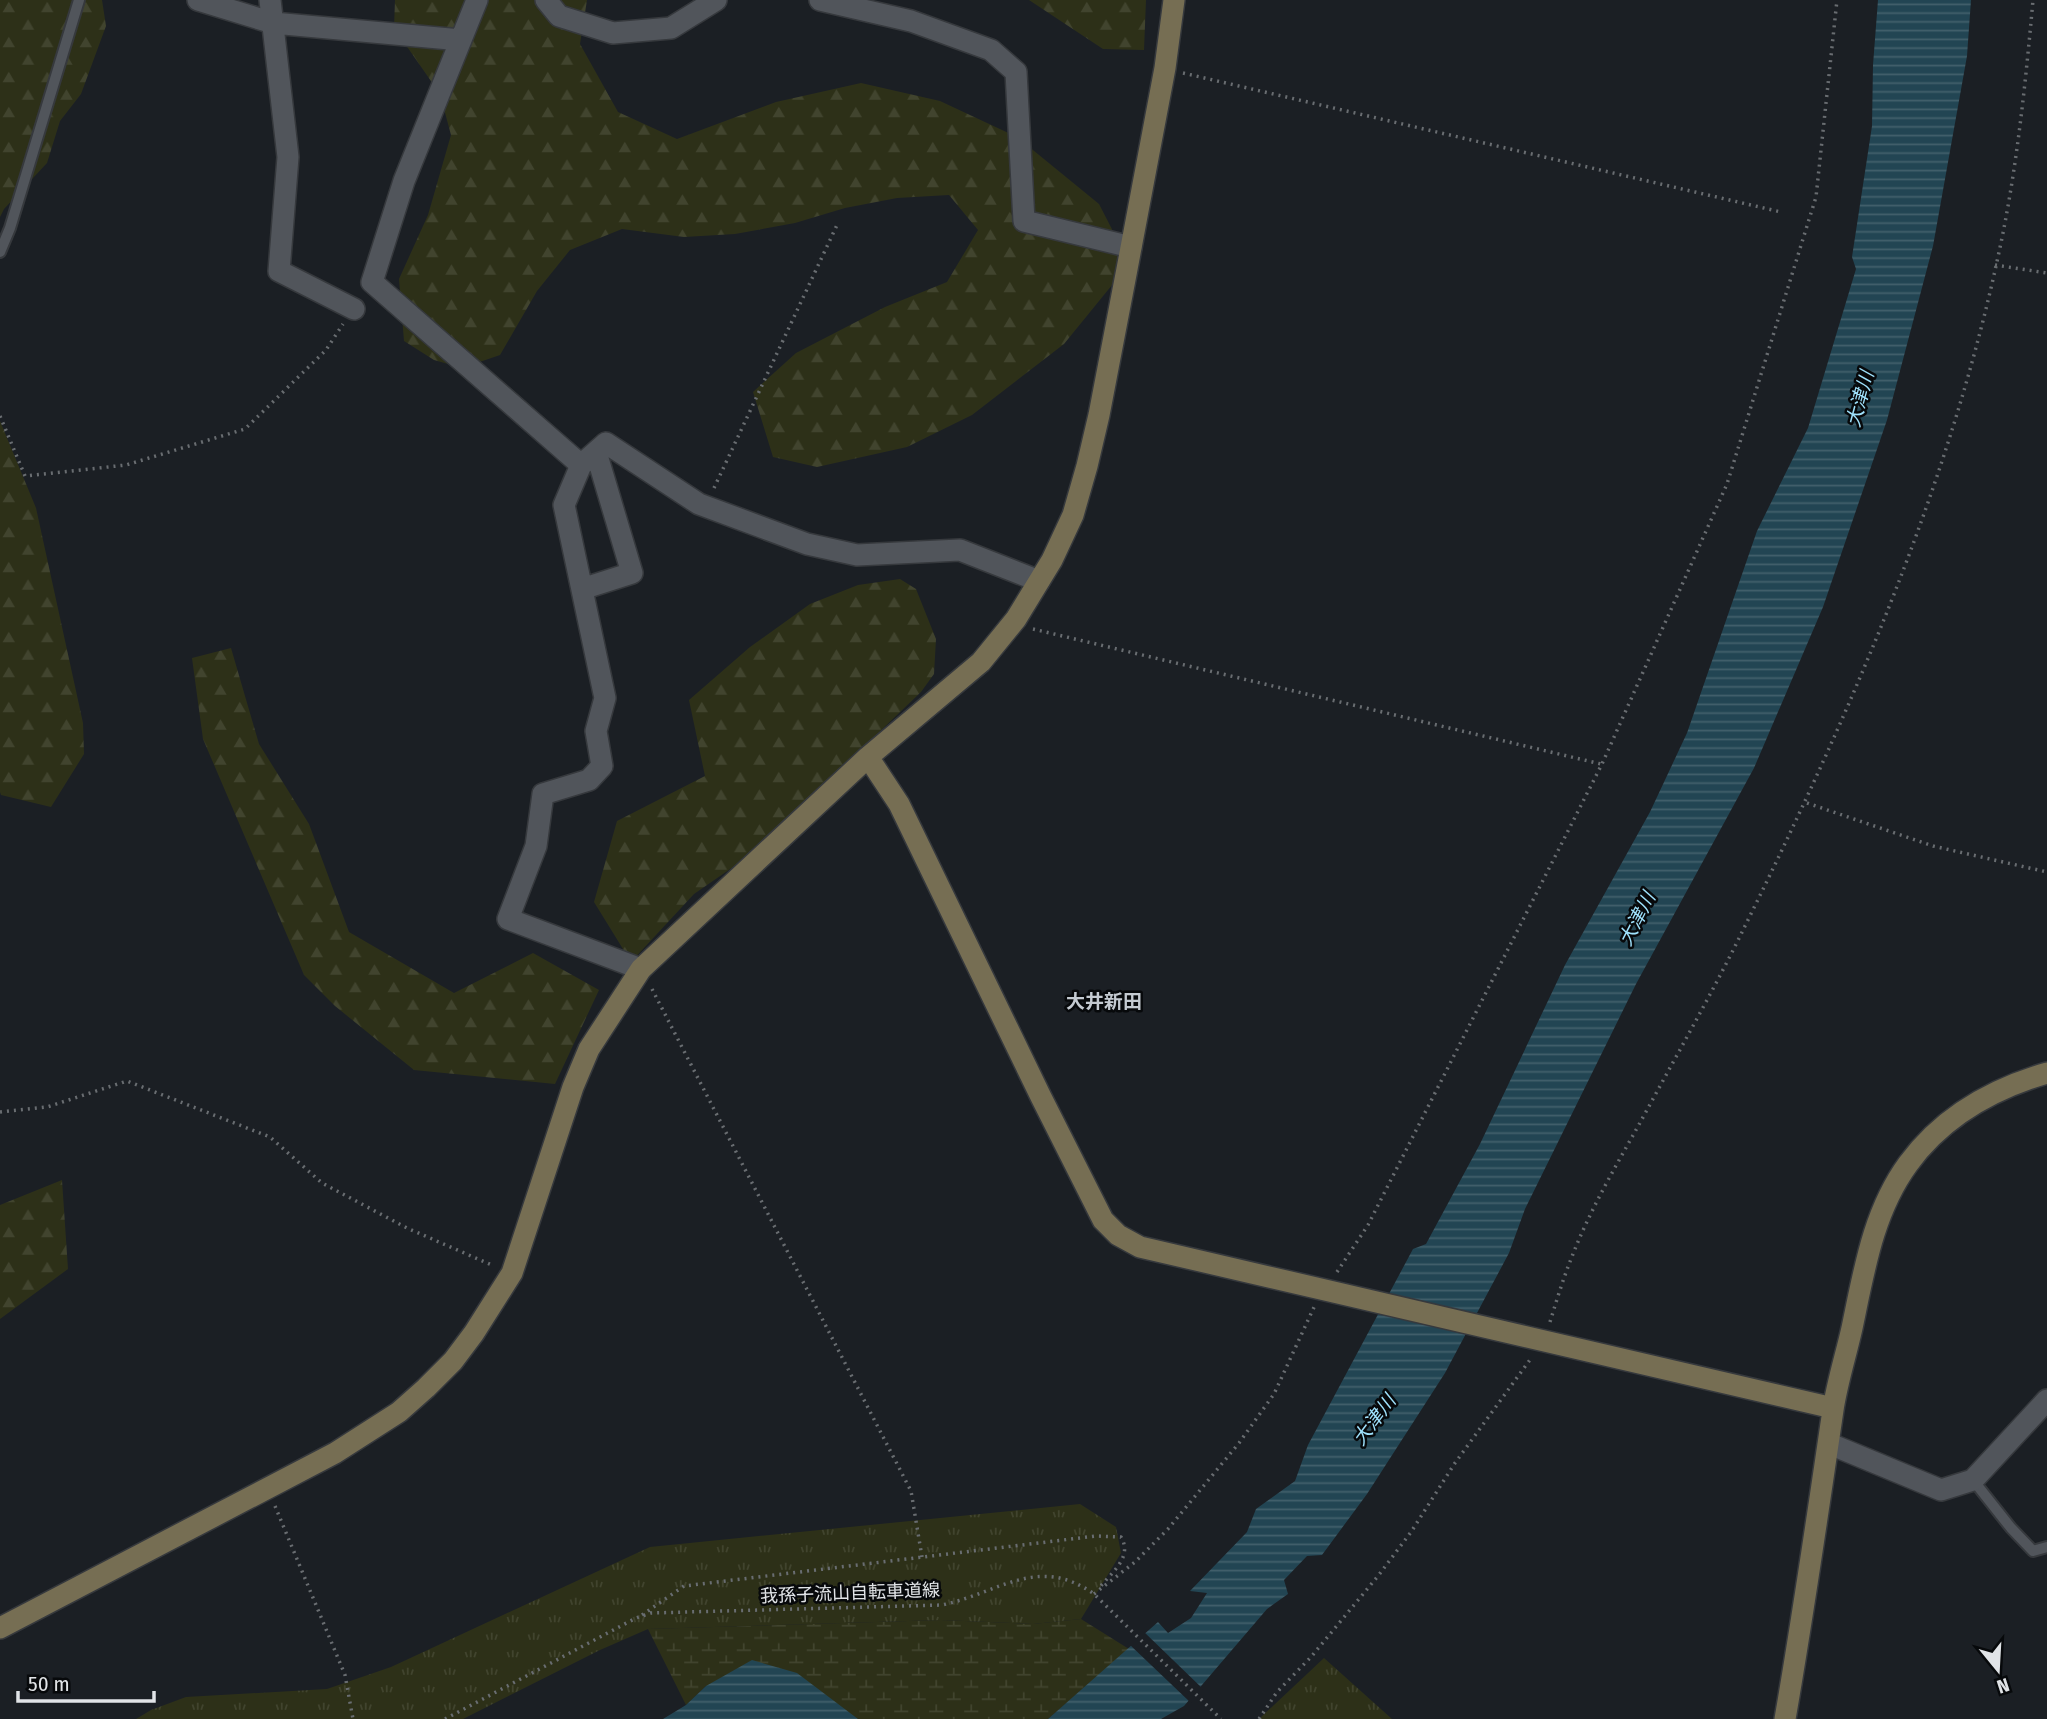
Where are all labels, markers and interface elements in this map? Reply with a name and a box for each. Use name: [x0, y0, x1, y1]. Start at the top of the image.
water label: 大津川: [1842, 367, 1879, 430]
water label: 大津川: [1614, 887, 1661, 950]
district label: 大井新田: [1066, 990, 1142, 1013]
water label: 大津川: [1348, 1389, 1402, 1450]
street label: 我孫子流山自転車道線: [760, 1579, 940, 1607]
north arrow: [1963, 1635, 2033, 1705]
scale bar: [18, 1660, 154, 1704]
text: 50 m: [28, 1671, 70, 1697]
text: N: [1994, 1673, 2012, 1698]

